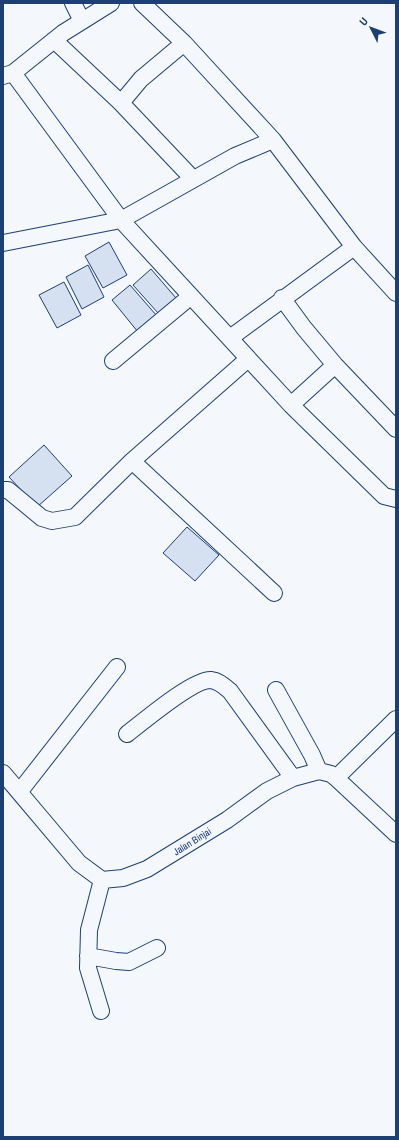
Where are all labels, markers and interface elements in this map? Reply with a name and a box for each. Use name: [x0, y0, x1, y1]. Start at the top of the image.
north arrow: [351, 8, 391, 48]
text: U: [356, 14, 371, 28]
street label: Jalan Binjai: [171, 825, 214, 858]

